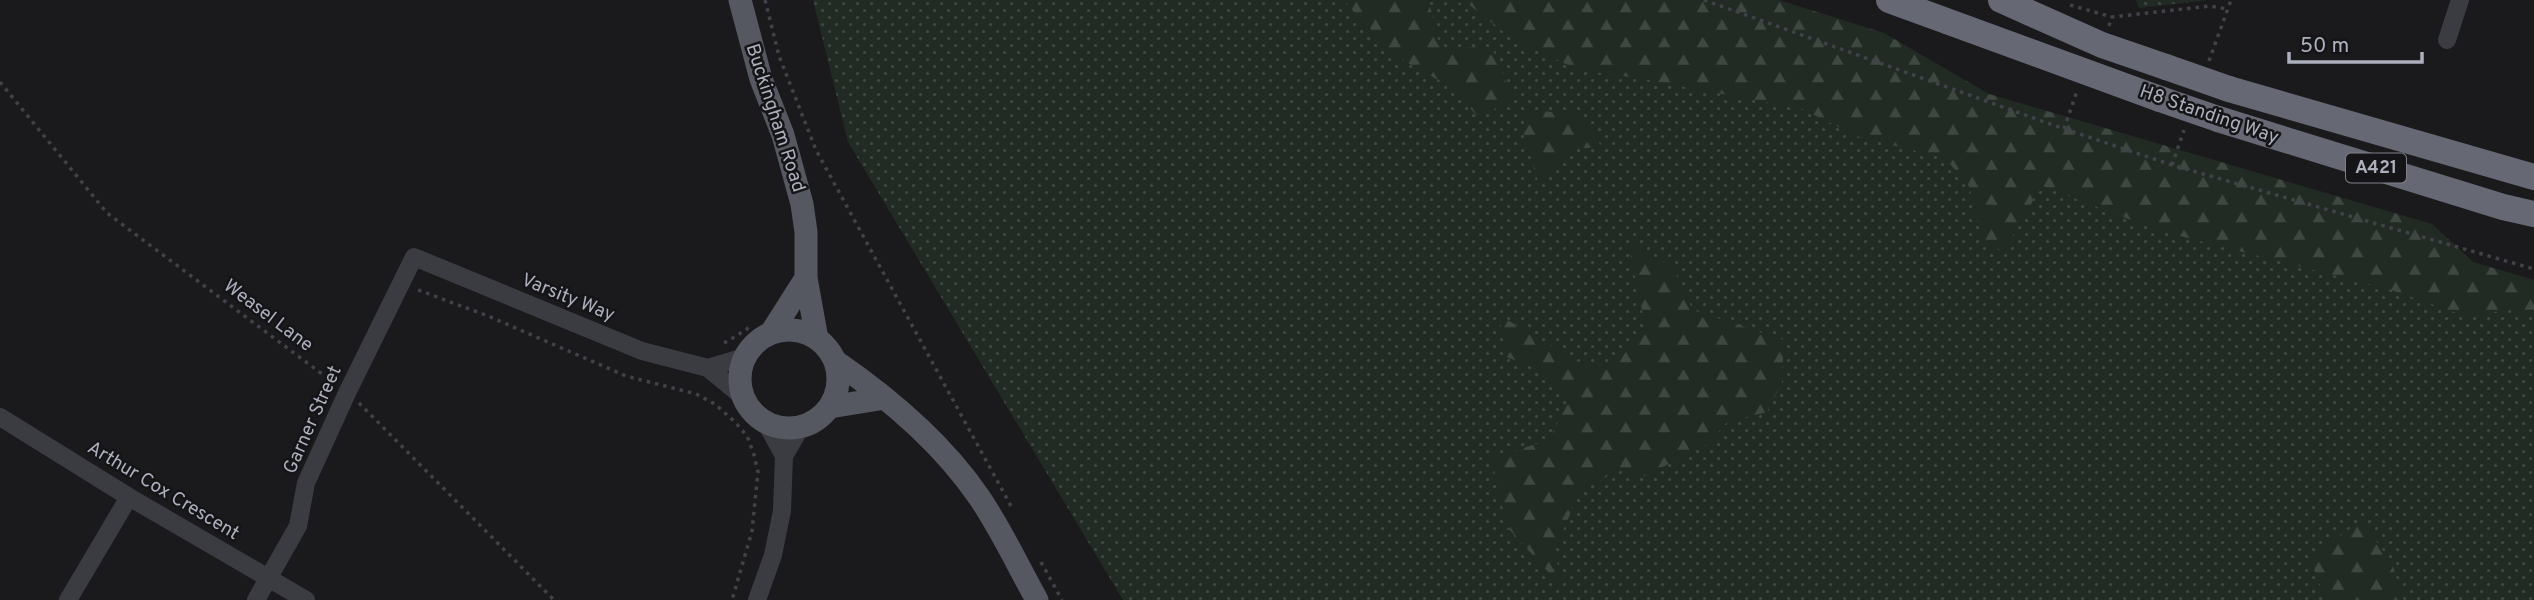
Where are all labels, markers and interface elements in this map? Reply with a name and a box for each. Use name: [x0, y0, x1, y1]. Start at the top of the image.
scale bar: [2289, 21, 2422, 65]
text: 50 m: [2300, 33, 2349, 60]
street label: Buckingham Road: [740, 41, 810, 195]
street label: H8 Standing Way: [2136, 80, 2282, 150]
road number: A421: [2346, 154, 2406, 182]
street label: Varsity Way: [518, 268, 618, 328]
street label: Weasel Lane: [218, 274, 318, 358]
street label: Garner Street: [278, 362, 348, 478]
street label: Arthur Cox Crescent: [83, 436, 243, 546]

